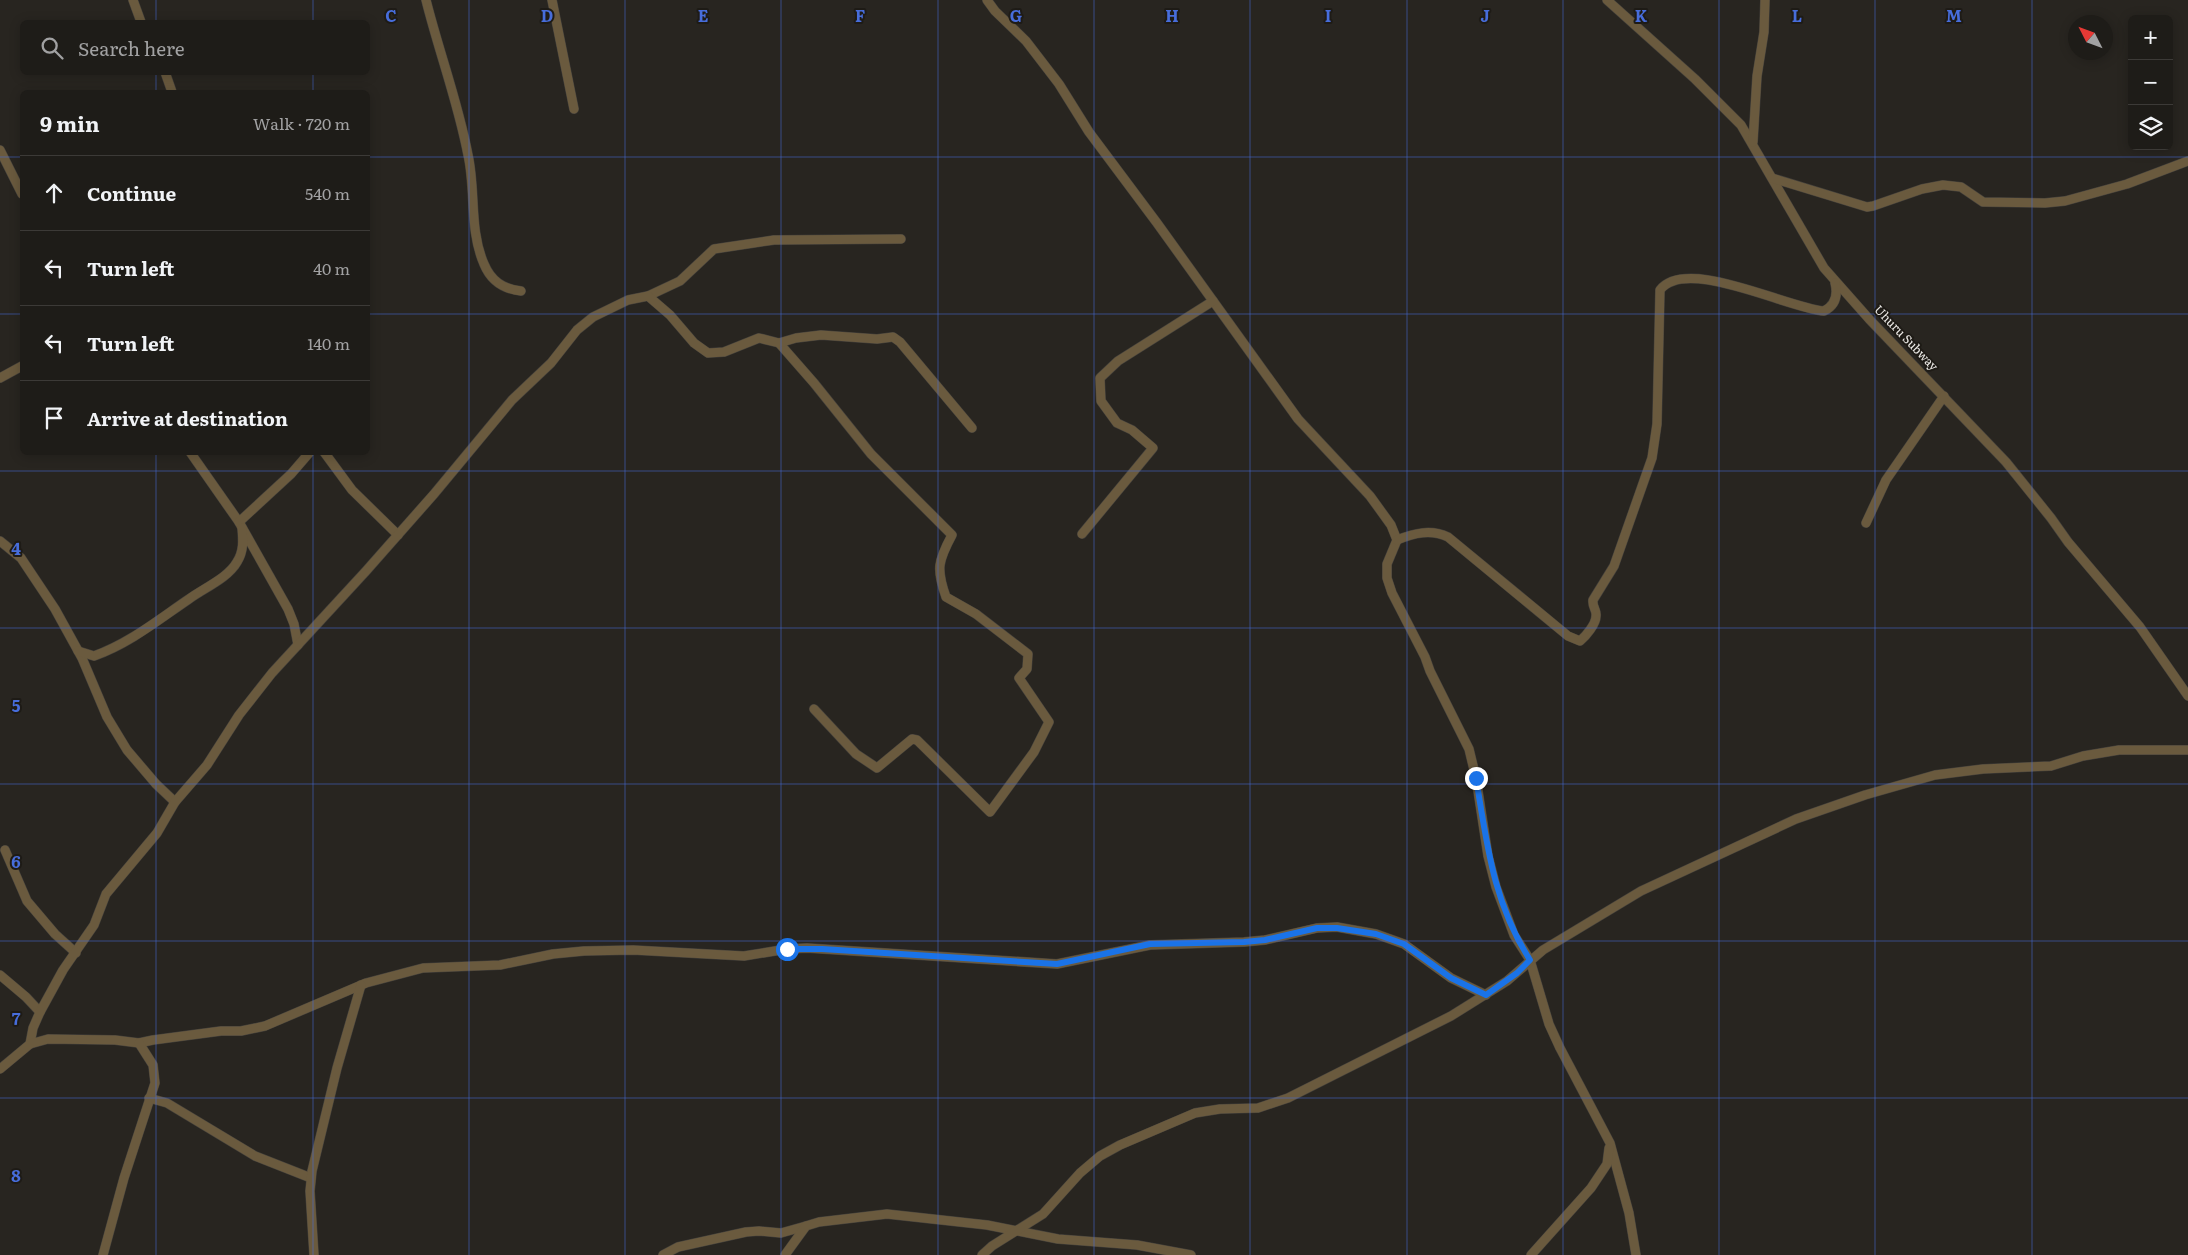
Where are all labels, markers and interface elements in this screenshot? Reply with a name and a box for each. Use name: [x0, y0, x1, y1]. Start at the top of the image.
text: C: [385, 3, 397, 27]
text: D: [541, 3, 553, 27]
text: E: [698, 3, 709, 27]
text: F: [855, 3, 865, 27]
text: G: [1010, 3, 1022, 27]
text: H: [1165, 3, 1179, 27]
text: I: [1325, 3, 1331, 27]
text: J: [1480, 3, 1490, 27]
text: K: [1635, 3, 1648, 27]
text: L: [1792, 3, 1802, 27]
text: M: [1946, 3, 1962, 27]
north arrow: [2068, 15, 2113, 60]
map controls: [2128, 15, 2173, 150]
button: +: [2128, 15, 2173, 60]
search box: [20, 20, 370, 75]
icon: search: [38, 34, 66, 62]
text: Search here: [78, 34, 185, 62]
button: −: [2128, 60, 2173, 105]
button: layers: [2128, 105, 2173, 150]
text: 9 min: [40, 107, 100, 138]
text: Walk · 720 m: [253, 111, 350, 135]
icon: ahead: [40, 179, 68, 207]
text: Continue: [87, 179, 176, 207]
text: 540 m: [305, 181, 350, 205]
icon: left: [40, 254, 68, 282]
text: Turn left: [87, 254, 174, 282]
text: 40 m: [313, 256, 350, 280]
street label: Uhuru Subway: [1871, 300, 1943, 374]
icon: left: [40, 329, 68, 357]
text: Turn left: [87, 329, 174, 357]
text: 140 m: [307, 331, 350, 355]
icon: arrive: [40, 404, 68, 432]
text: Arrive at destination: [87, 404, 288, 432]
text: 4: [11, 536, 21, 560]
text: 5: [12, 693, 21, 717]
route end: [1465, 767, 1488, 790]
text: 6: [11, 849, 21, 873]
route start: [776, 938, 799, 961]
text: 7: [12, 1006, 21, 1030]
text: 8: [11, 1163, 21, 1187]

